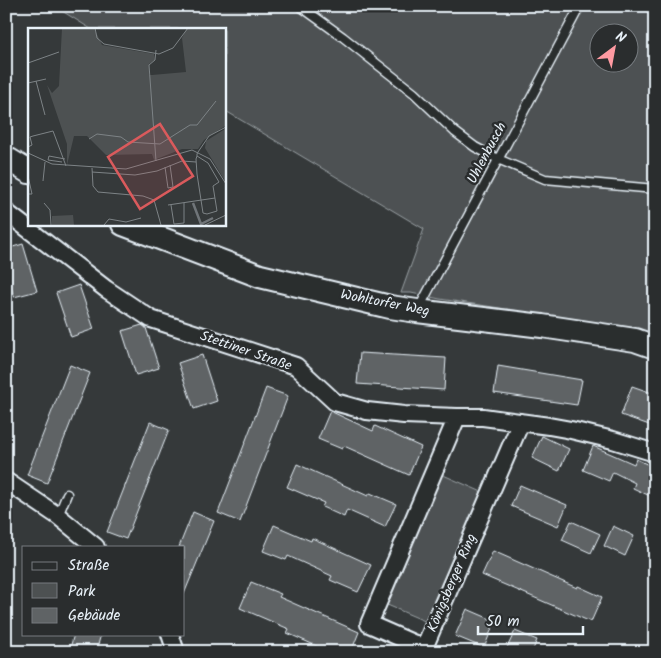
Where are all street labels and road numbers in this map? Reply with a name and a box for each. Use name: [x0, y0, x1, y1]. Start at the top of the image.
street label: Uhlenbusch: [462, 118, 512, 188]
street label: Wohltorfer Weg: [339, 284, 431, 322]
street label: Stettiner Straße: [197, 325, 296, 377]
street label: Königsberger Ring: [421, 530, 483, 636]

